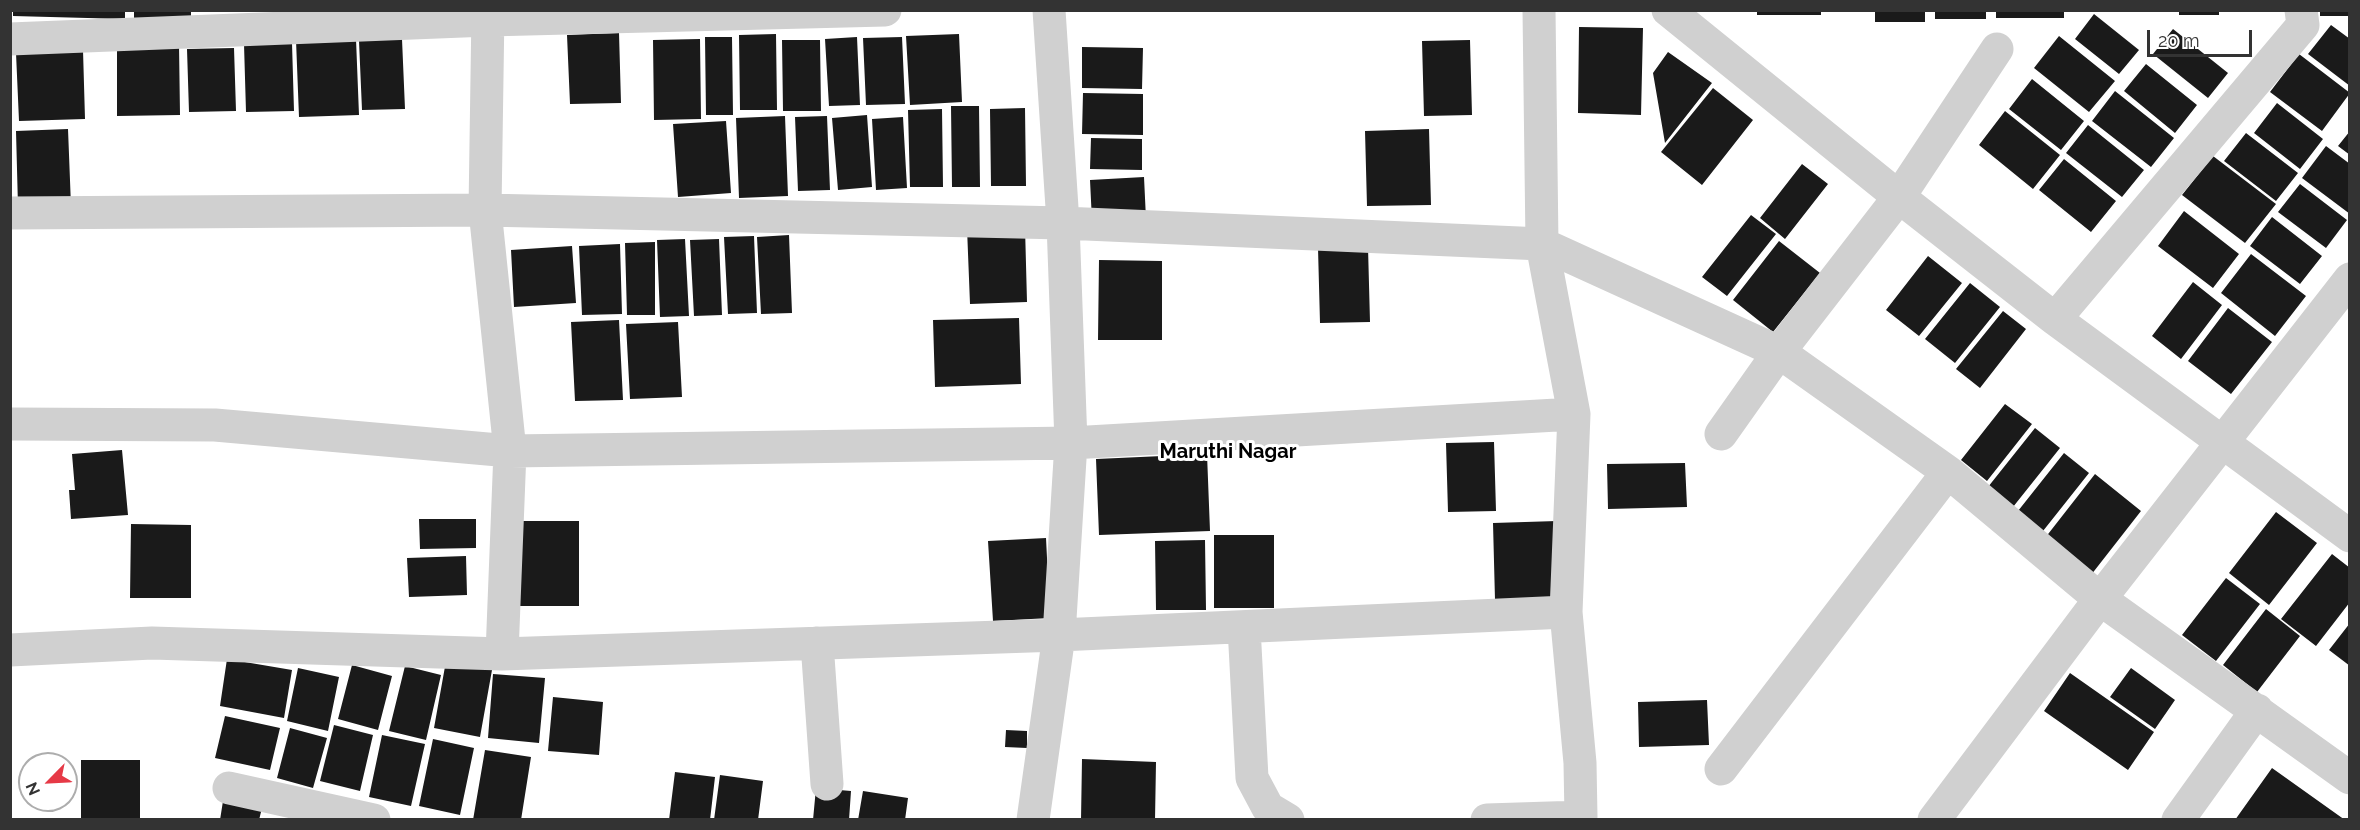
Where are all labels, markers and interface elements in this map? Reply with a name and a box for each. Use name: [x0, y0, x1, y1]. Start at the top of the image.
scale bar: [2150, 18, 2255, 56]
text: 20 m: [2158, 30, 2200, 51]
district label: Maruthi Nagar: [1160, 440, 1296, 464]
north arrow: [18, 752, 78, 812]
text: N: [22, 779, 44, 798]

